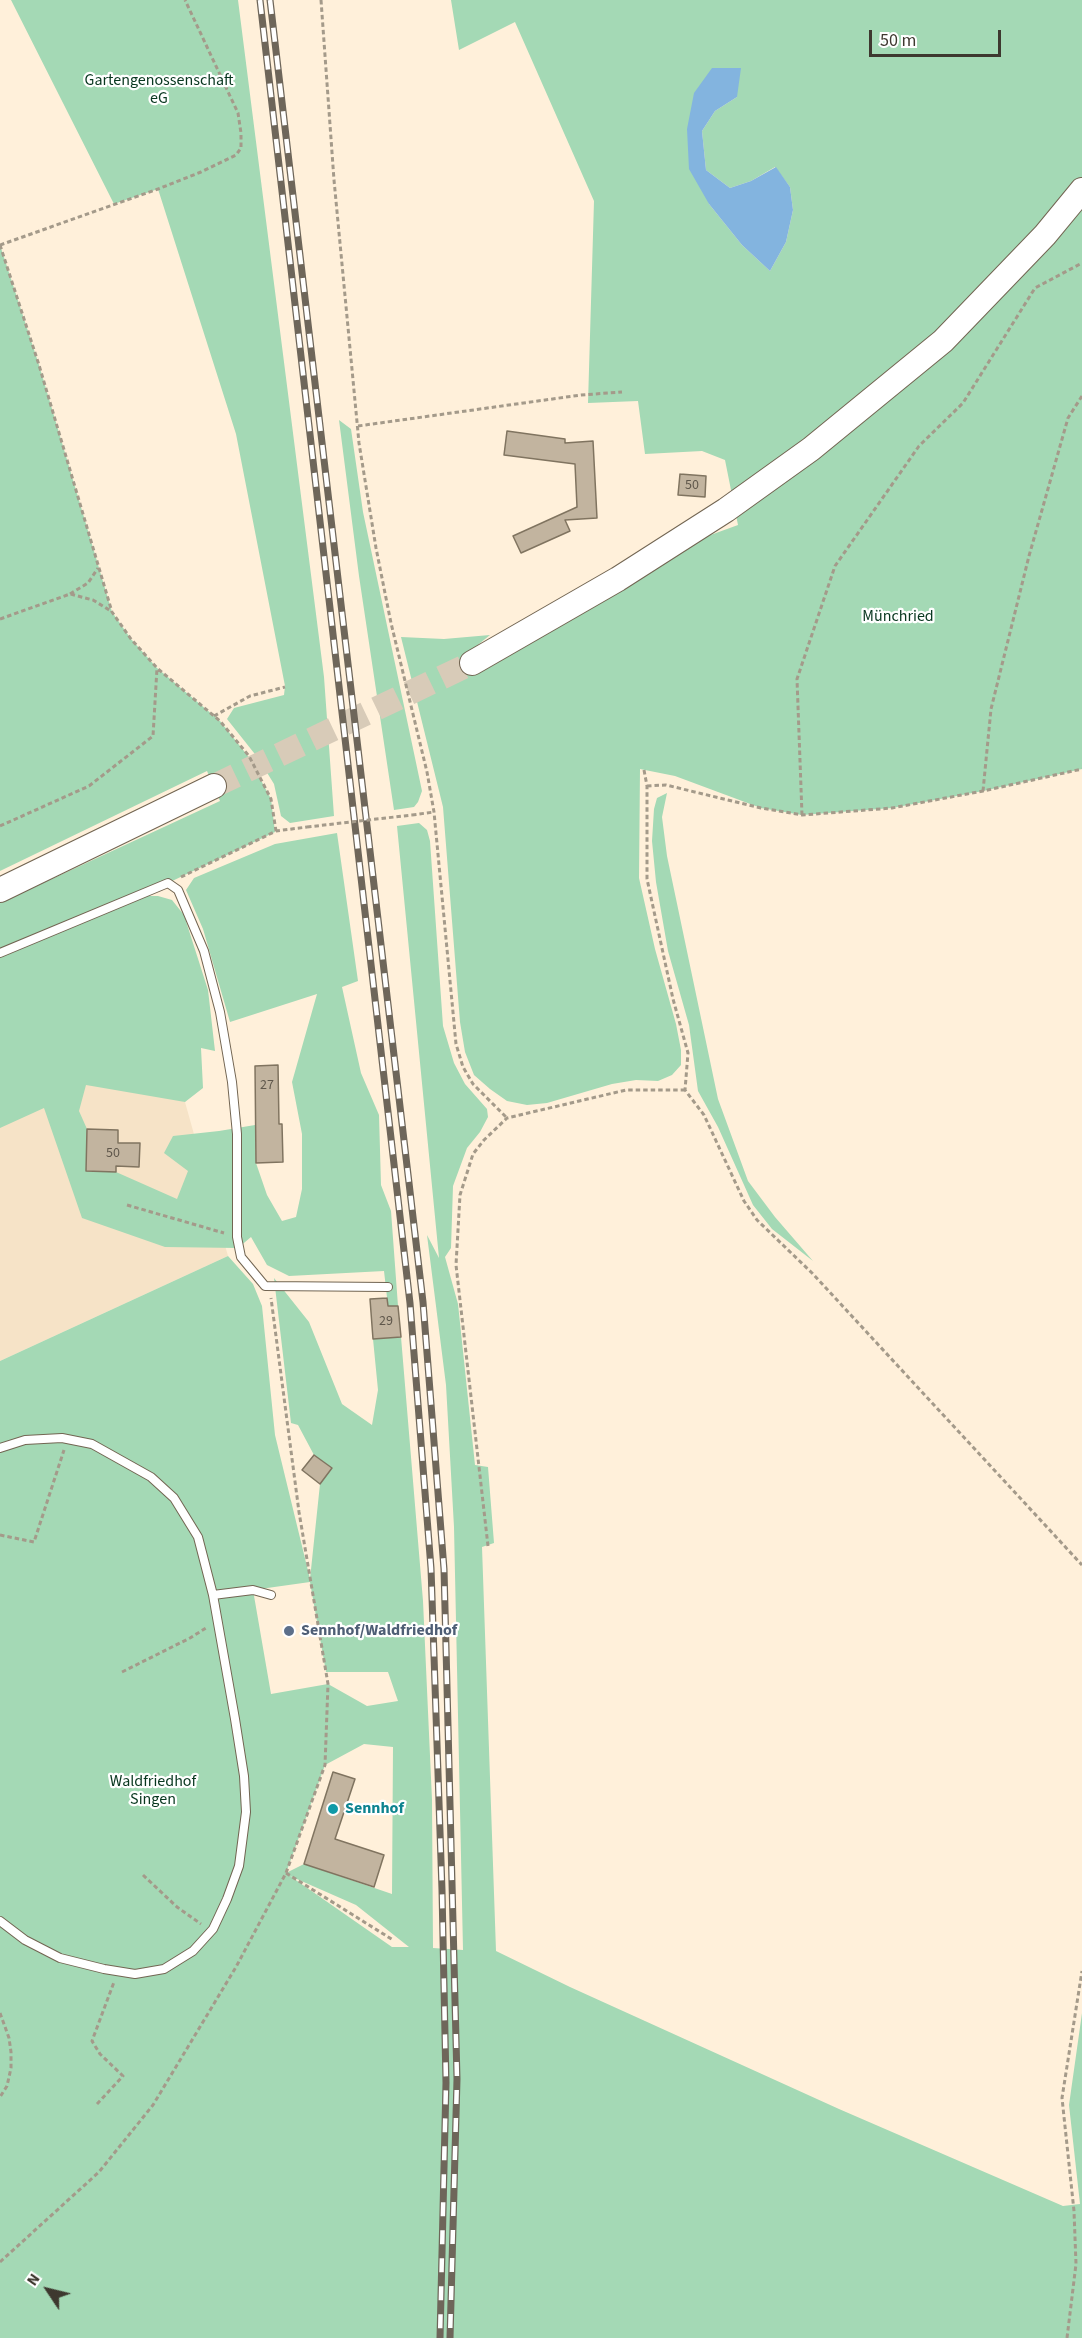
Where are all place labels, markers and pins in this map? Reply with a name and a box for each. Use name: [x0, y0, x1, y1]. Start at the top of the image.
place label: Sennhof/Waldfriedhof: [301, 1621, 457, 1641]
marker: Sennhof/Waldfriedhof: [282, 1624, 296, 1638]
place label: Sennhof: [345, 1799, 404, 1819]
marker: Sennhof: [326, 1802, 340, 1816]

